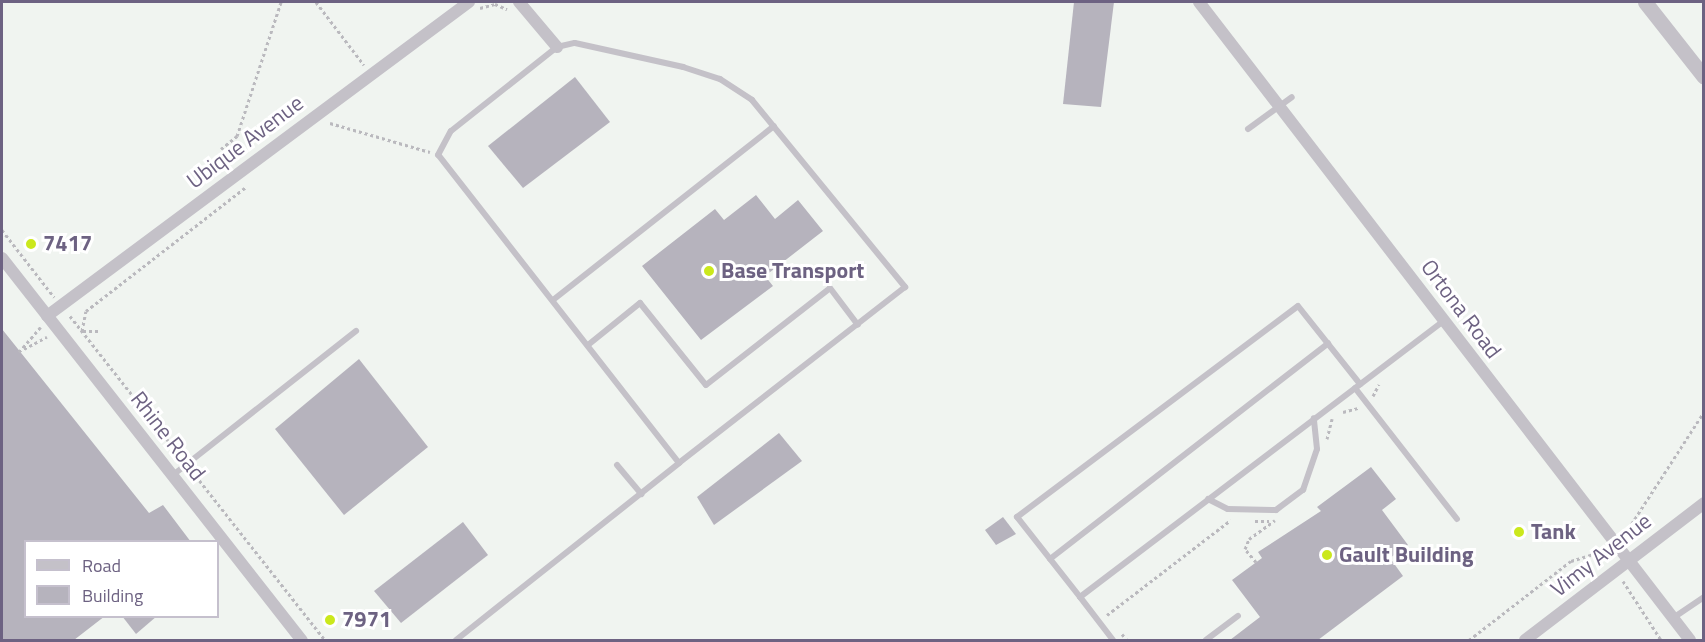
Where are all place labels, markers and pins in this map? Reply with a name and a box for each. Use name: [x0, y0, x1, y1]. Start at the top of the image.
place label: 7417: [43, 231, 92, 257]
marker: 7417: [24, 237, 38, 251]
place label: Base Transport: [721, 258, 864, 284]
marker: Base Transport: [702, 264, 716, 278]
place label: Tank: [1531, 519, 1576, 545]
marker: Tank: [1512, 525, 1526, 539]
place label: Gault Building: [1339, 542, 1473, 568]
marker: Gault Building: [1320, 548, 1334, 562]
place label: 7971: [342, 607, 391, 633]
marker: 7971: [323, 613, 337, 627]

